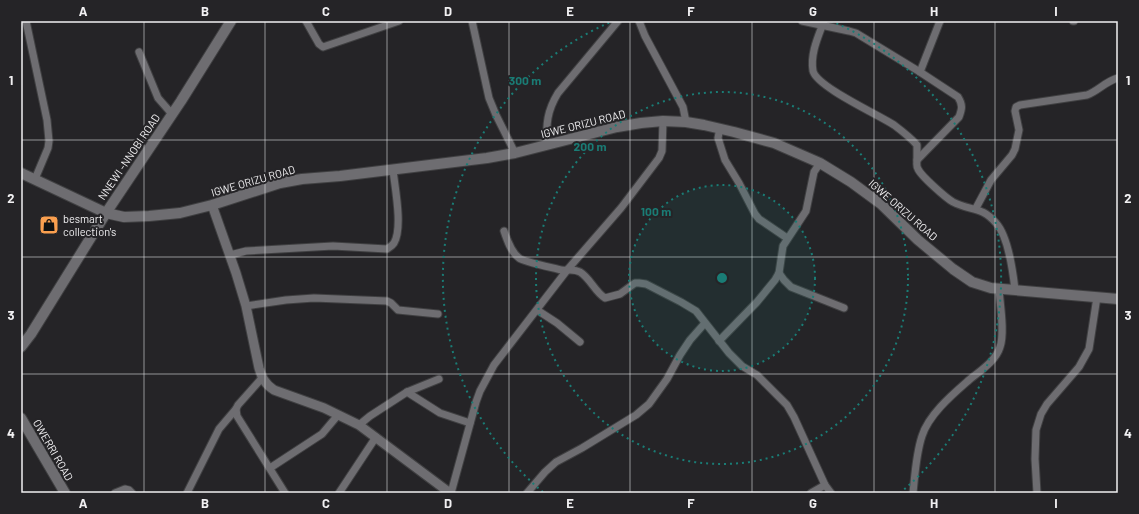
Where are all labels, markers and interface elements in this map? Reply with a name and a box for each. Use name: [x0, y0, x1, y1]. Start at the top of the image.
text: A: [79, 3, 88, 19]
text: B: [201, 3, 209, 19]
text: C: [322, 3, 330, 19]
text: D: [444, 3, 452, 19]
text: E: [566, 3, 574, 19]
text: F: [687, 3, 695, 19]
text: G: [809, 3, 817, 19]
text: H: [930, 3, 938, 19]
text: I: [1054, 3, 1058, 19]
text: 1: [9, 72, 13, 88]
text: 1: [1126, 72, 1130, 88]
text: 300 m: [509, 73, 541, 87]
street label: IGWE ORIZU ROAD: [539, 107, 627, 140]
street label: NNEWI -NNOBI ROAD: [95, 111, 162, 202]
text: 200 m: [574, 139, 606, 153]
street label: IGWE ORIZU ROAD: [209, 162, 297, 199]
street label: IGWE ORIZU ROAD: [866, 176, 940, 243]
text: 2: [7, 190, 15, 206]
text: 2: [1124, 190, 1132, 206]
text: 100 m: [641, 204, 671, 218]
place label: besmart collection's: [63, 212, 116, 238]
shop icon: besmart collection's: [38, 214, 60, 236]
centre of rings: [715, 271, 729, 285]
text: 3: [7, 307, 15, 323]
text: 3: [1124, 307, 1132, 323]
street label: OWERRI ROAD: [31, 417, 76, 483]
text: 4: [7, 425, 15, 441]
text: 4: [1124, 425, 1132, 441]
text: A: [79, 495, 88, 511]
text: B: [201, 495, 209, 511]
text: C: [322, 495, 330, 511]
text: D: [444, 495, 452, 511]
text: E: [566, 495, 574, 511]
text: F: [687, 495, 695, 511]
text: G: [809, 495, 817, 511]
text: H: [930, 495, 938, 511]
text: I: [1054, 495, 1058, 511]

